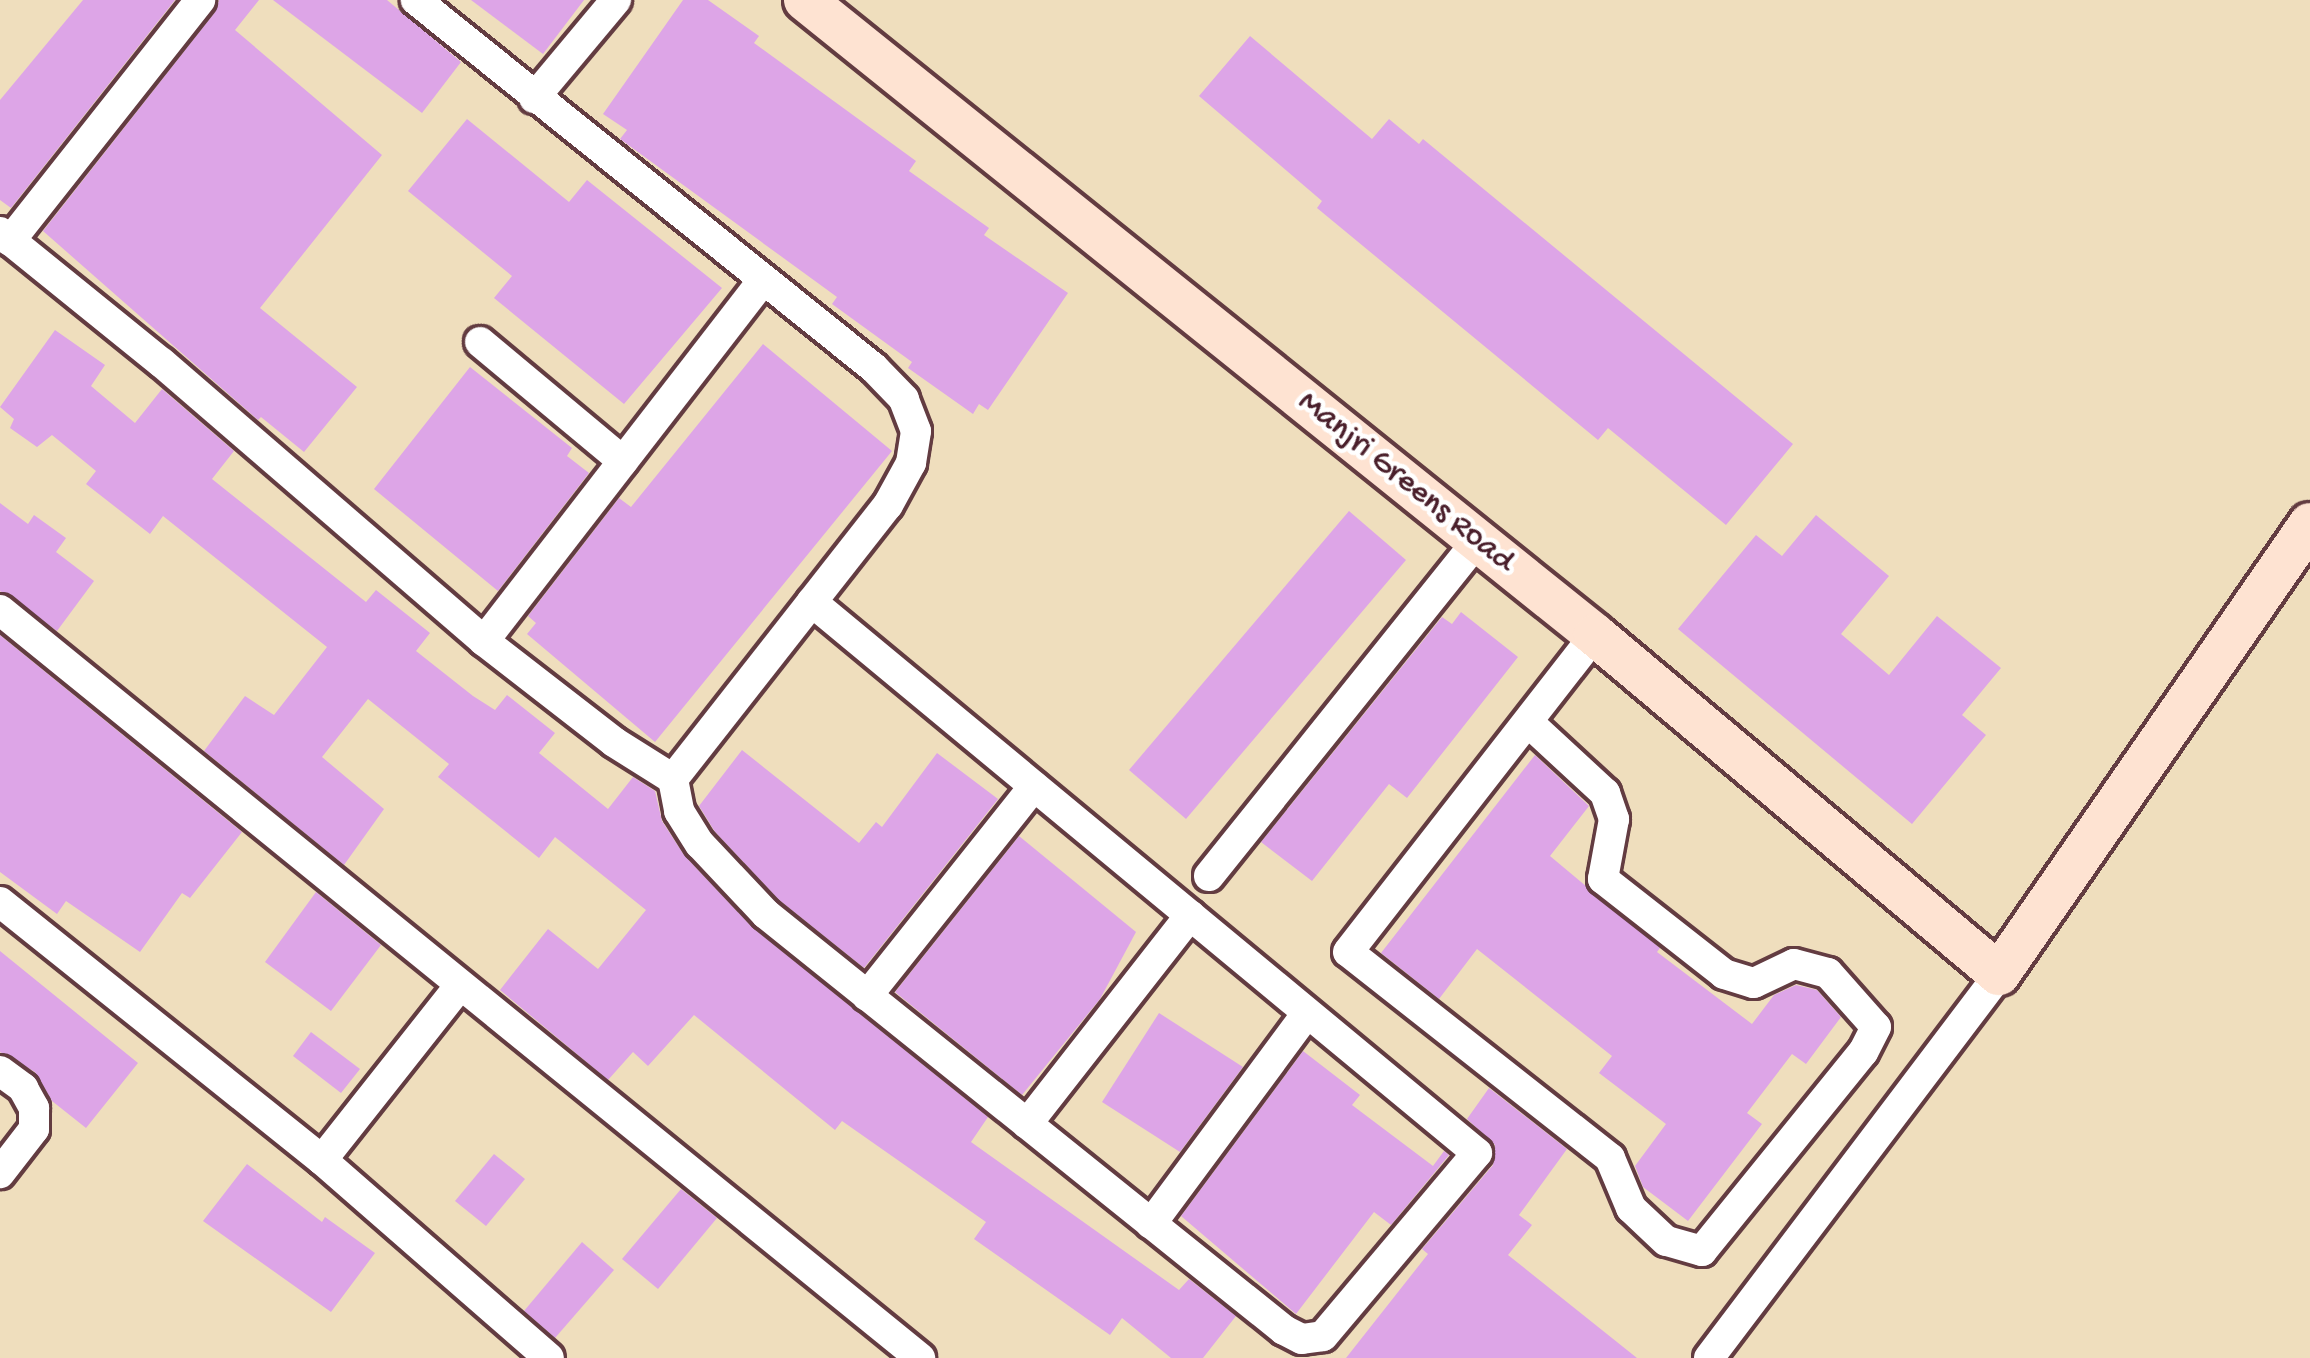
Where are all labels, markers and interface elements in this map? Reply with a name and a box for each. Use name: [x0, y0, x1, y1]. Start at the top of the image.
street label: Manjri Greens Road: [1289, 383, 1521, 583]

